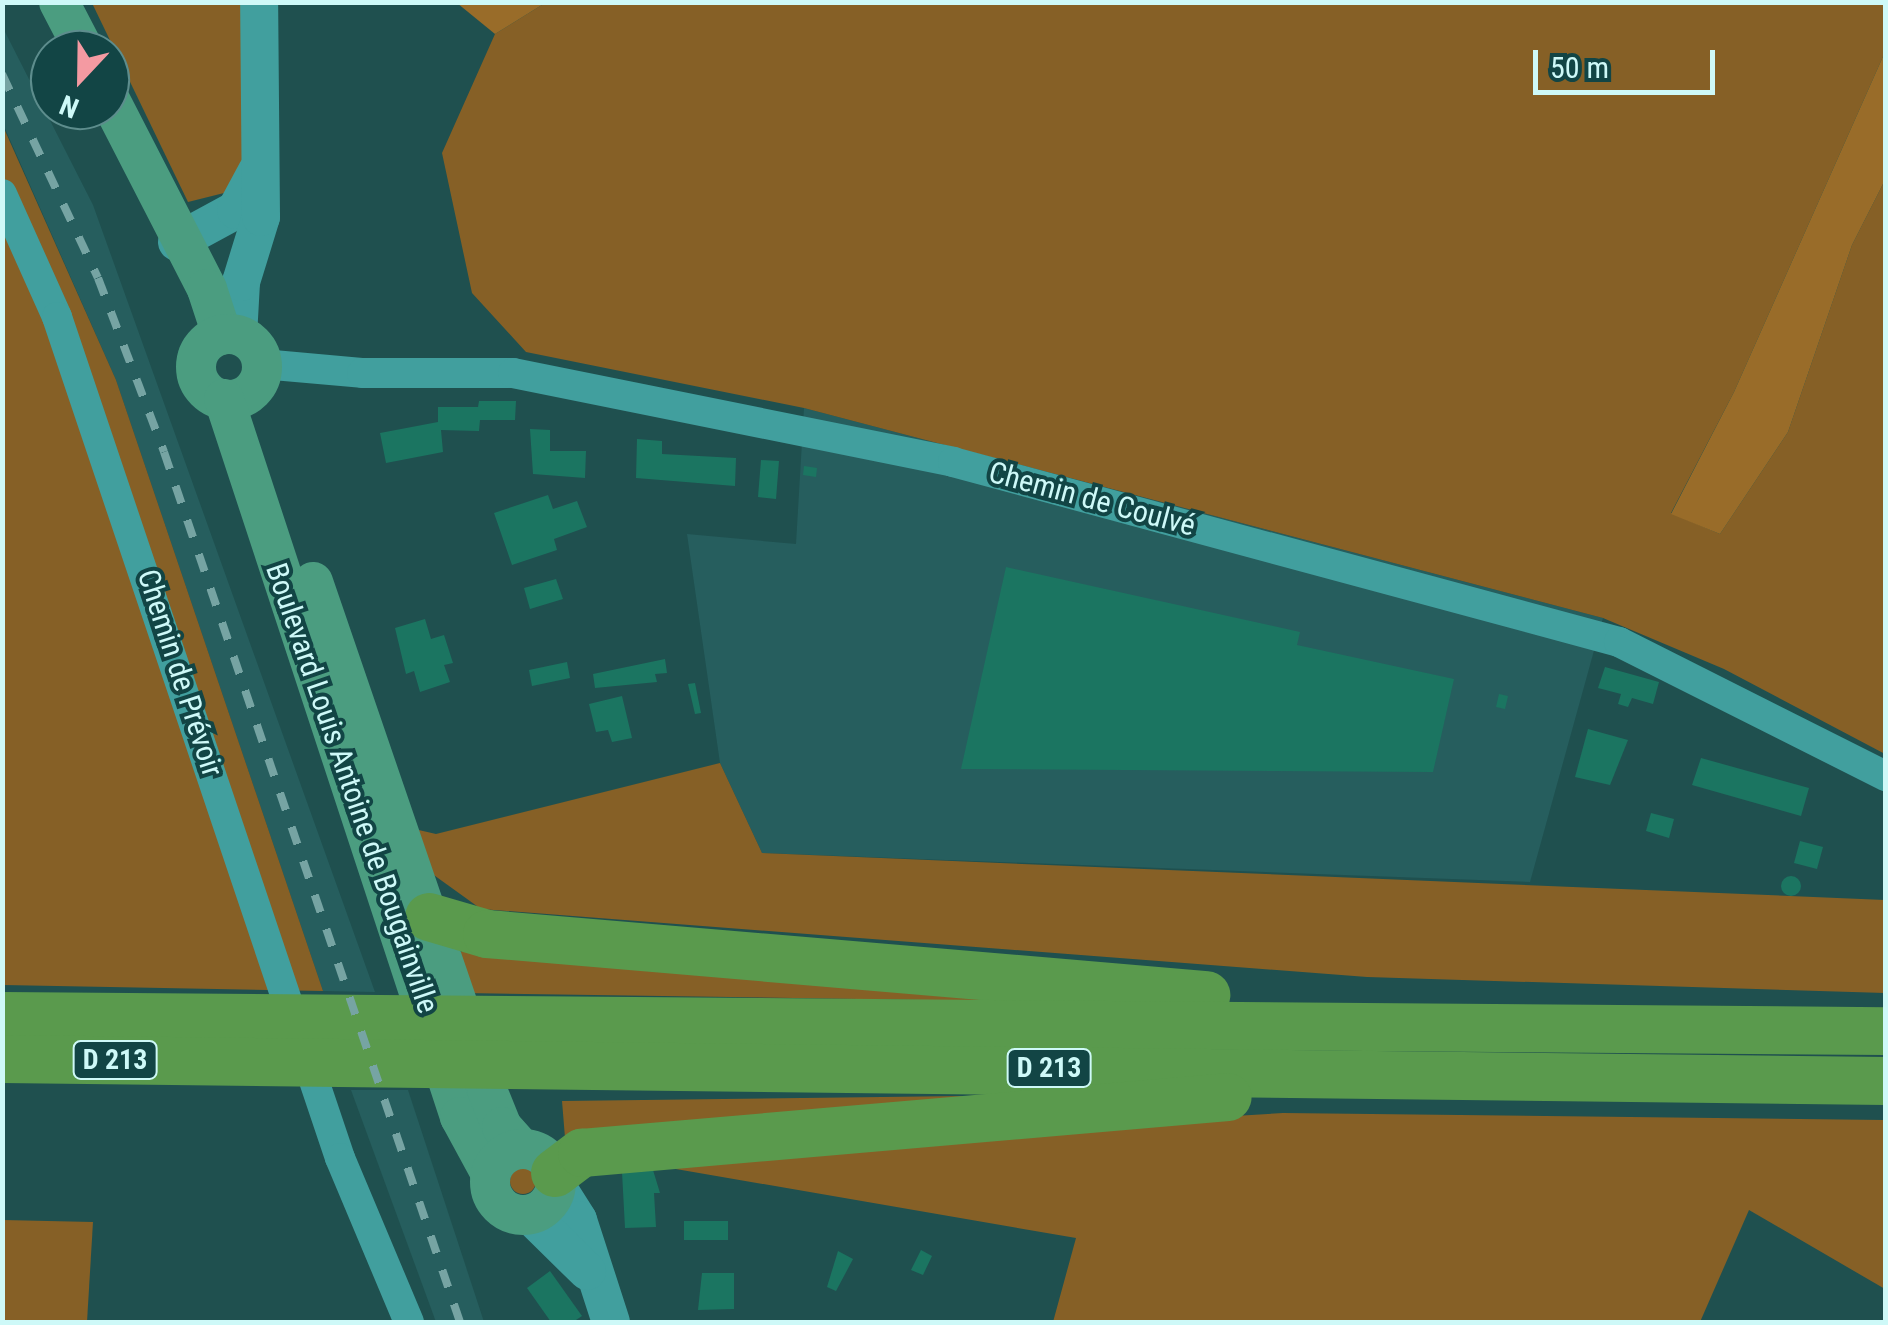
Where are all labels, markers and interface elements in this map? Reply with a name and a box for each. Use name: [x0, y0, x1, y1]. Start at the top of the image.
north arrow: [30, 30, 130, 130]
scale bar: [1538, 30, 1720, 92]
text: 50 m: [1550, 50, 1609, 85]
text: N: [55, 88, 83, 125]
street label: Chemin de Coulvé: [985, 454, 1199, 544]
street label: Boulevard Louis Antoine de Bougainville: [258, 558, 446, 1018]
street label: Chemin de Prévoir: [130, 565, 230, 781]
road number: D 213: [72, 1037, 158, 1083]
road number: D 213: [1006, 1045, 1092, 1091]

